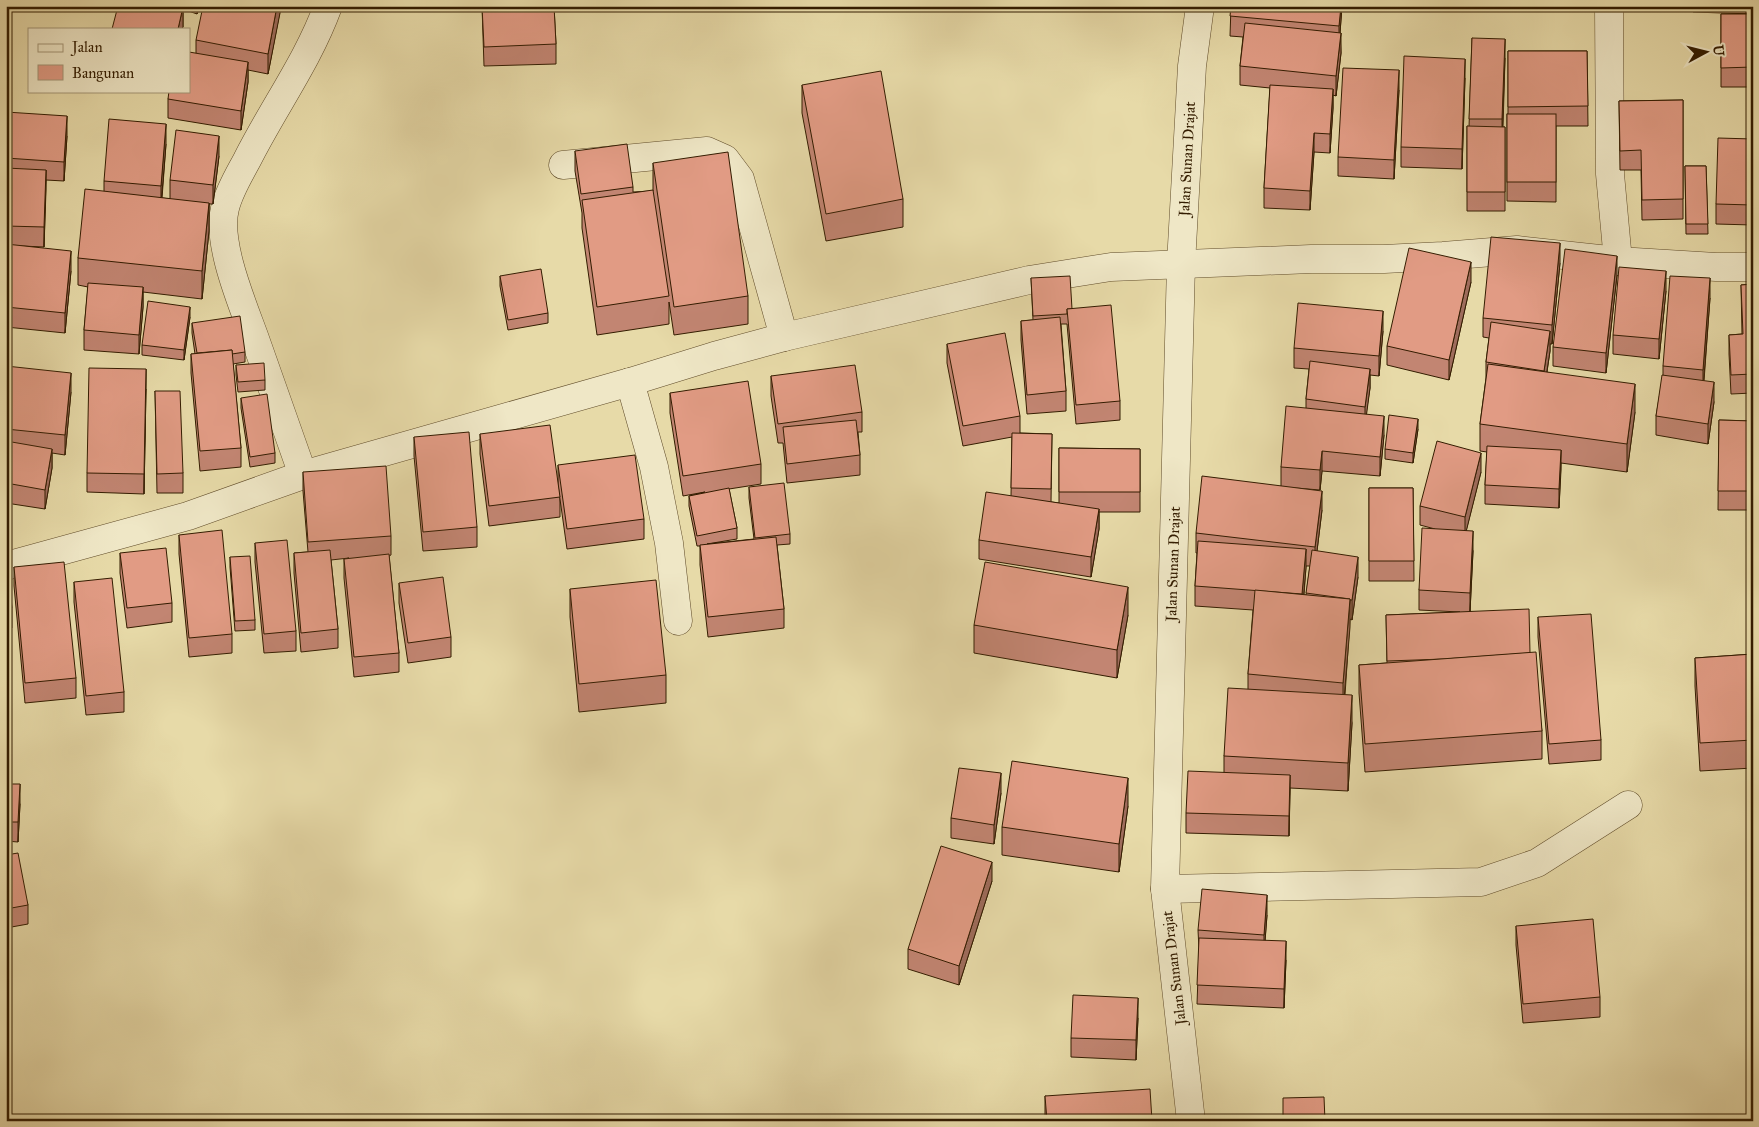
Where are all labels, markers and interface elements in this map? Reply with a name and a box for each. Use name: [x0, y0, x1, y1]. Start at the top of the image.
legend: [28, 28, 190, 92]
north arrow: [1682, 28, 1732, 78]
text: Jalan: [70, 38, 103, 57]
text: U: [1709, 44, 1728, 58]
text: Bangunan: [72, 64, 134, 82]
street label: Jalan Sunan Drajat: [1175, 100, 1200, 219]
street label: Jalan Sunan Drajat: [1162, 505, 1185, 624]
street label: Jalan Sunan Drajat: [1158, 909, 1191, 1028]

